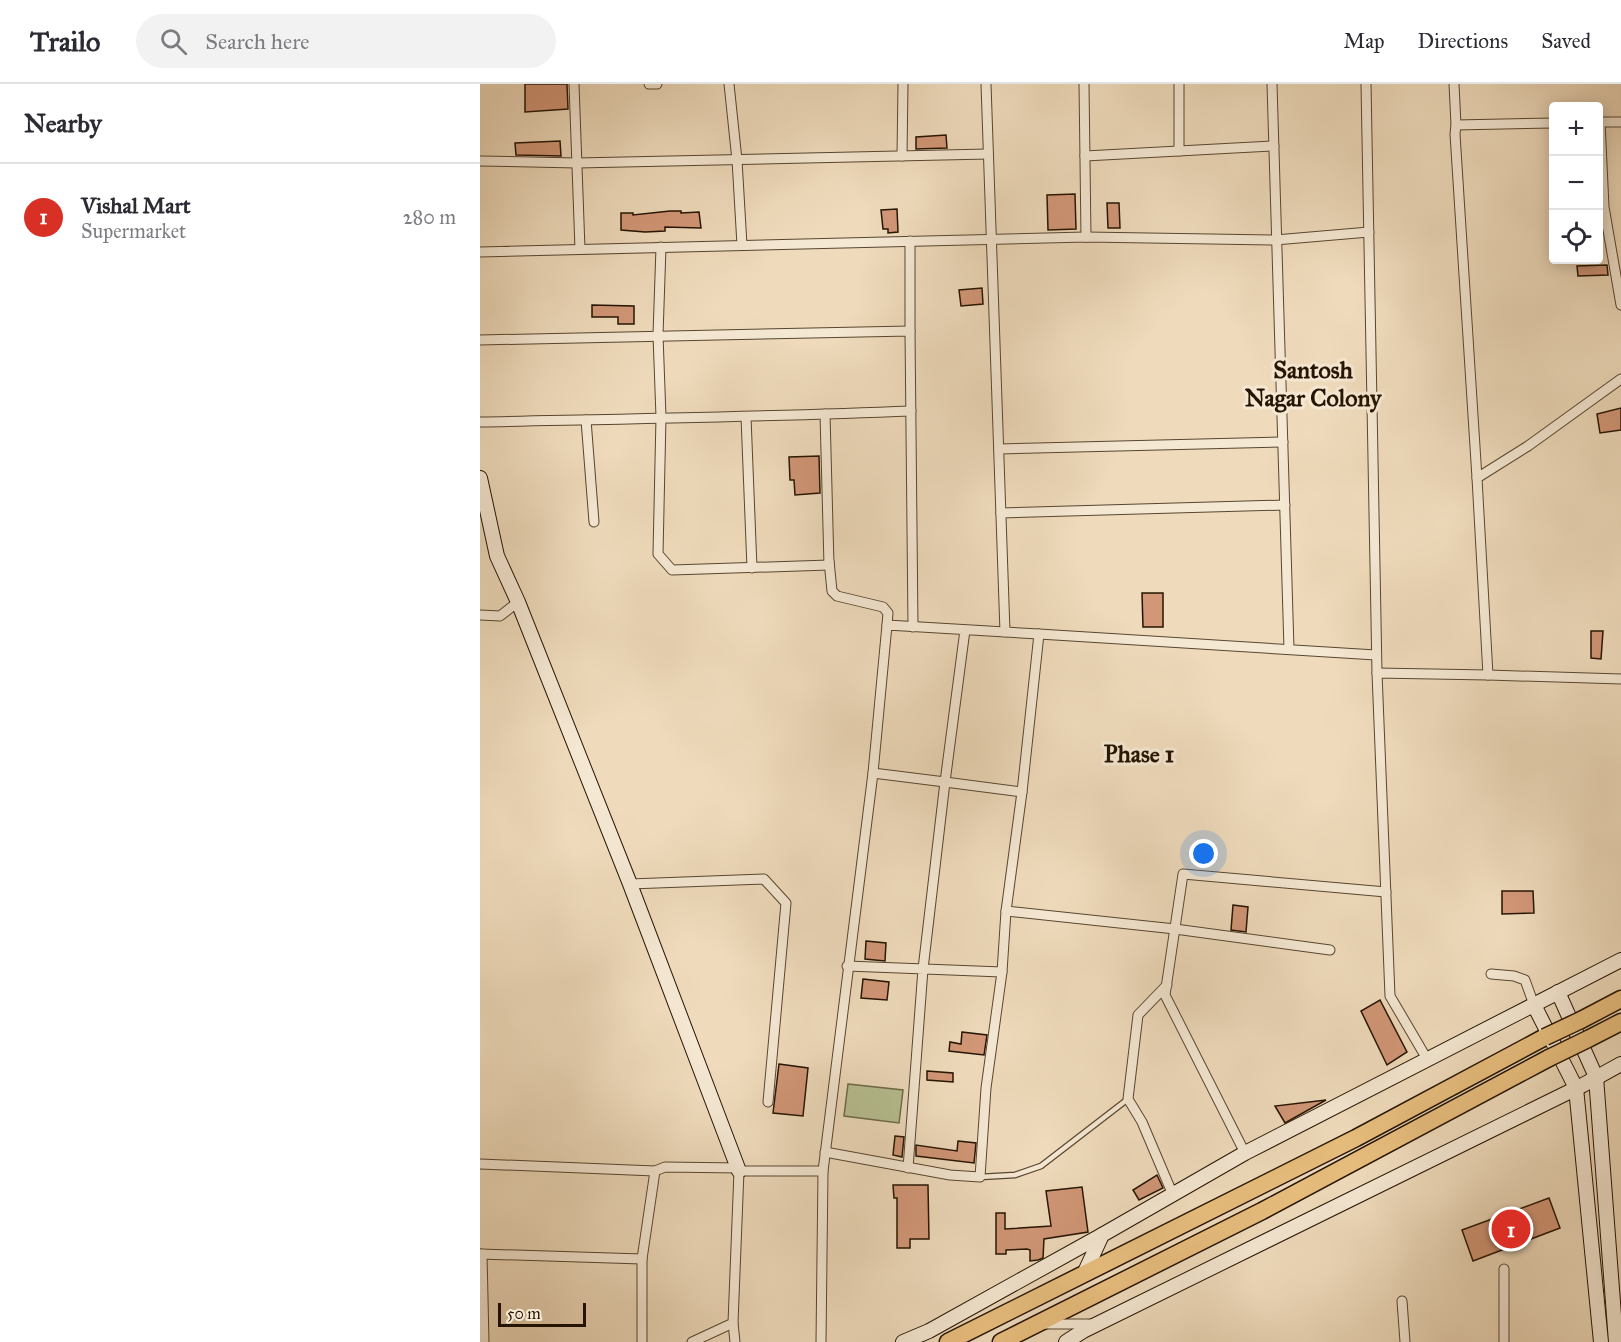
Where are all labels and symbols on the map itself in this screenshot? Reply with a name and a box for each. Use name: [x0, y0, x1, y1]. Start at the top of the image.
district label: Santosh Nagar Colony: [1245, 355, 1383, 413]
district label: Phase 1: [1104, 739, 1175, 769]
your location: [1189, 839, 1218, 868]
pin: 1: [1492, 1206, 1530, 1252]
scale bar: [498, 1300, 586, 1328]

